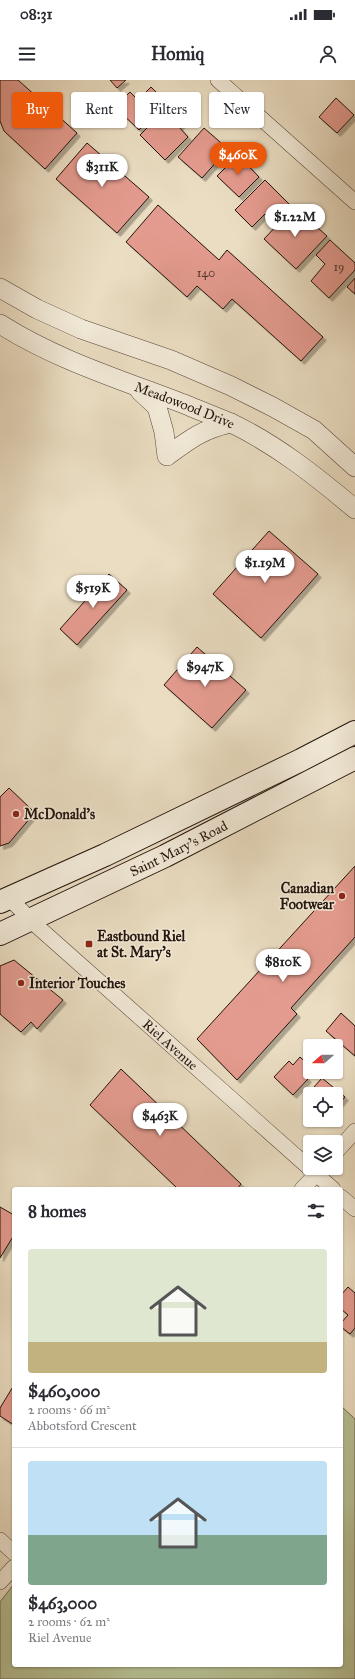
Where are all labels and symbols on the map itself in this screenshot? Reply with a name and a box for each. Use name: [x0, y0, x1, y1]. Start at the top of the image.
pin: $460K: [210, 142, 266, 176]
pin: $311K: [74, 154, 130, 188]
pin: $1.22M: [262, 204, 328, 238]
house number: 19: [333, 260, 345, 274]
house number: 140: [197, 266, 215, 280]
street label: Meadowood Drive: [132, 378, 238, 433]
pin: $1.19M: [232, 550, 298, 584]
pin: $519K: [65, 575, 121, 609]
pin: $947K: [177, 654, 233, 688]
place label: McDonald's: [24, 806, 95, 823]
marker: McDonald's: [11, 809, 21, 819]
street label: Saint Mary's Road: [127, 817, 231, 880]
place label: Canadian Footwear: [280, 880, 335, 913]
marker: Canadian Footwear: [337, 891, 347, 901]
place label: Eastbound Riel at St. Mary's: [97, 928, 187, 962]
marker: Eastbound Riel at St. Mary's: [84, 939, 94, 949]
pin: $810K: [255, 949, 311, 983]
place label: Interior Touches: [29, 975, 125, 992]
marker: Interior Touches: [16, 978, 26, 988]
street label: Riel Avenue: [139, 1016, 201, 1074]
north arrow: [303, 1039, 343, 1079]
pin: $463K: [132, 1103, 188, 1137]

